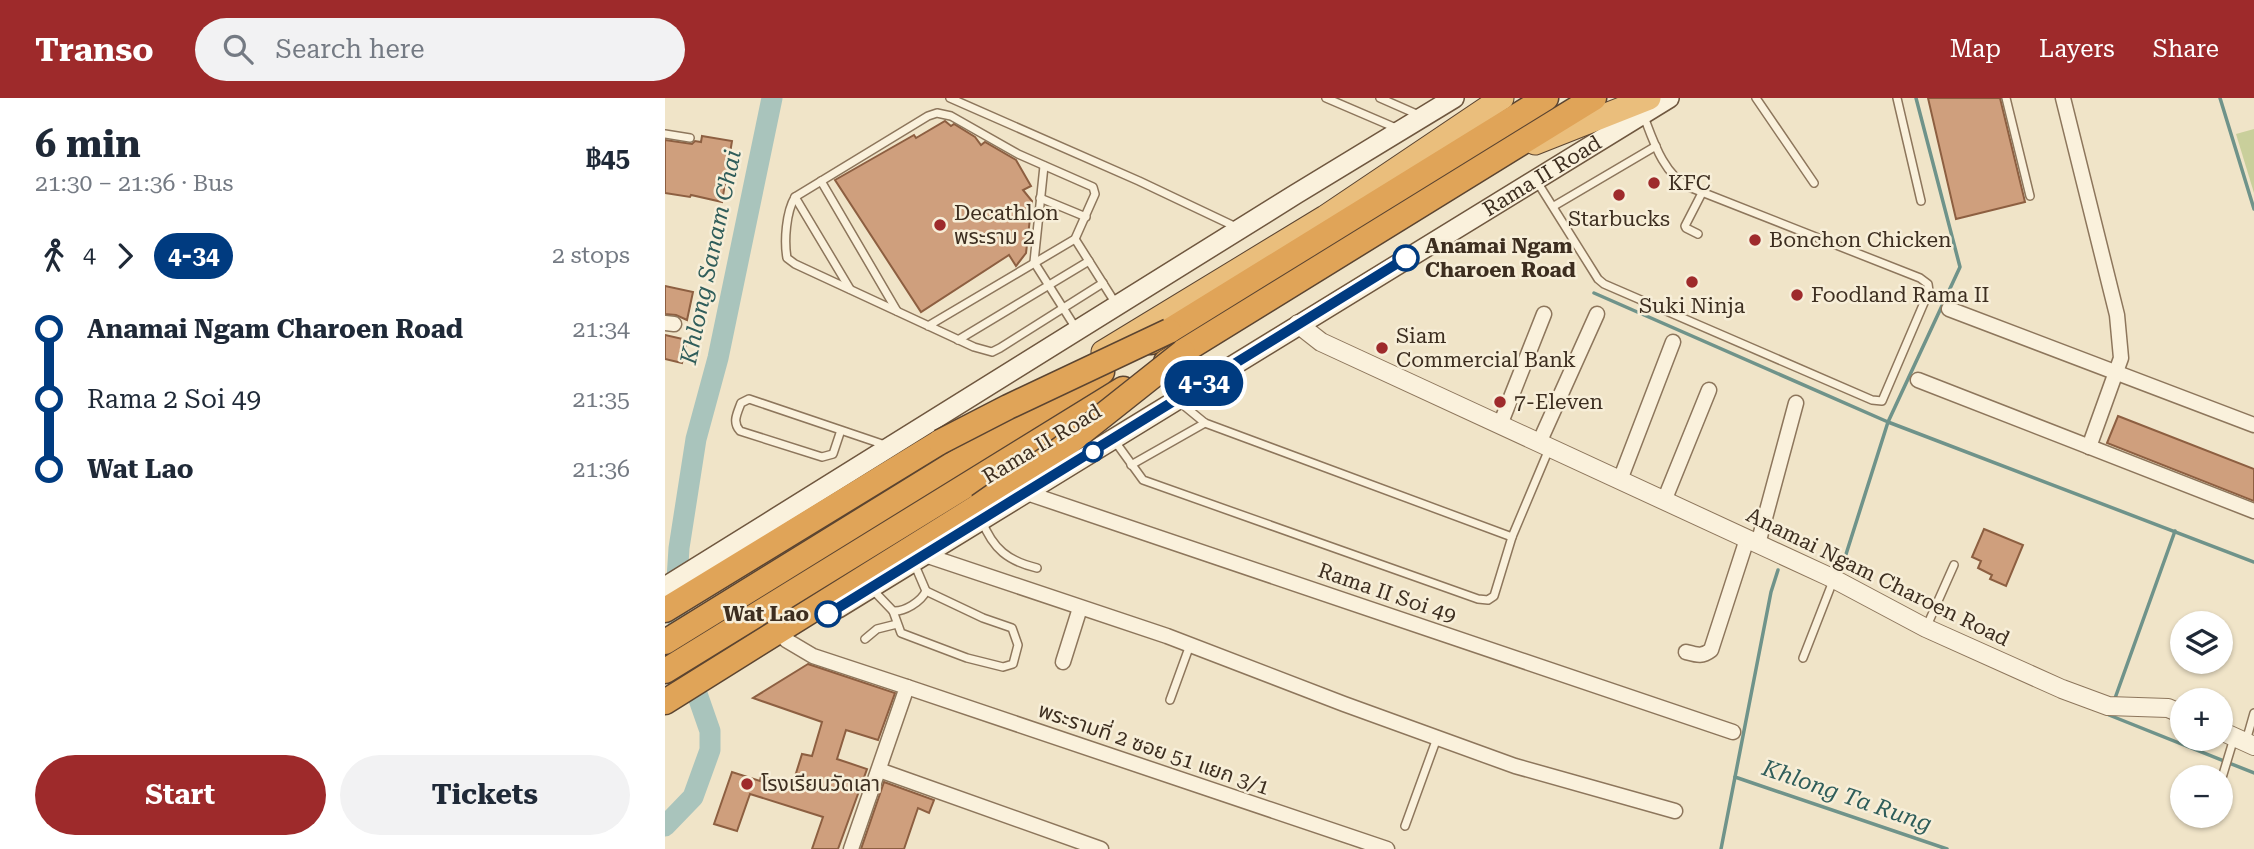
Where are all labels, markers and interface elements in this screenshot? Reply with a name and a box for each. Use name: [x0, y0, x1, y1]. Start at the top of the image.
search box: [195, 18, 685, 81]
text: Transo: [35, 30, 153, 69]
icon: search: [219, 30, 257, 68]
text: Search here: [275, 34, 424, 64]
text: Map: [1950, 35, 2001, 63]
text: Layers: [2039, 35, 2115, 63]
text: Share: [2153, 35, 2219, 63]
text: 6 min: [35, 122, 141, 166]
street label: Rama II Road: [1478, 130, 1606, 221]
text: ฿45: [586, 143, 630, 173]
water label: Khlong Sanam Chai: [675, 147, 747, 368]
text: 21:30 – 21:36 · Bus: [35, 170, 233, 197]
place label: KFC: [1668, 171, 1711, 195]
marker: KFC: [1646, 175, 1662, 191]
marker: Starbucks: [1611, 187, 1627, 203]
place label: Decathlon พระราม 2: [954, 201, 1059, 249]
place label: Starbucks: [1568, 207, 1670, 231]
marker: Decathlon พระราม 2: [932, 217, 948, 233]
place label: Bonchon Chicken: [1769, 228, 1952, 252]
marker: Bonchon Chicken: [1747, 232, 1763, 248]
place label: Anamai Ngam Charoen Road: [1425, 234, 1576, 282]
icon: walk: [35, 237, 73, 275]
icon: forward: [106, 237, 144, 275]
text: 4: [83, 242, 96, 269]
text: 4-34: [168, 242, 219, 270]
text: 2 stops: [552, 242, 630, 269]
marker: Anamai Ngam Charoen Road: [1393, 245, 1419, 271]
marker: Suki Ninja: [1684, 274, 1700, 290]
place label: Foodland Rama II: [1811, 283, 1989, 307]
marker: Foodland Rama II: [1789, 287, 1805, 303]
place label: Suki Ninja: [1639, 294, 1746, 318]
text: Anamai Ngam Charoen Road: [87, 314, 463, 344]
text: 21:34: [573, 316, 630, 343]
place label: Siam Commercial Bank: [1396, 324, 1576, 372]
marker: Siam Commercial Bank: [1374, 340, 1390, 356]
line badge: 4-34: [1155, 360, 1253, 406]
text: 4-34: [1178, 369, 1230, 397]
text: Rama 2 Soi 49: [87, 384, 261, 414]
text: 21:35: [573, 386, 630, 413]
place label: 7-Eleven: [1514, 390, 1604, 414]
marker: 7-Eleven: [1492, 394, 1508, 410]
street label: Rama II Road: [978, 399, 1106, 489]
unlabelled marker: [1083, 442, 1103, 462]
text: Wat Lao: [87, 454, 194, 484]
text: 21:36: [573, 456, 630, 483]
street label: Anamai Ngam Charoen Road: [1743, 503, 2014, 651]
street label: Rama II Soi 49: [1315, 558, 1459, 628]
marker: Wat Lao: [815, 601, 841, 627]
place label: Wat Lao: [723, 602, 809, 626]
map controls: [2170, 611, 2233, 828]
button: layers: [2170, 611, 2233, 674]
button: +: [2170, 688, 2233, 751]
street label: พระรามที่ 2 ซอย 51 แยก 3/1: [1035, 695, 1274, 800]
water label: Khlong Ta Rung: [1758, 754, 1935, 838]
button: Start: [35, 755, 326, 835]
button: Tickets: [340, 755, 630, 835]
button: −: [2170, 765, 2233, 828]
place label: โรงเรียนวัดเลา: [761, 772, 880, 796]
marker: โรงเรียนวัดเลา: [739, 776, 755, 792]

